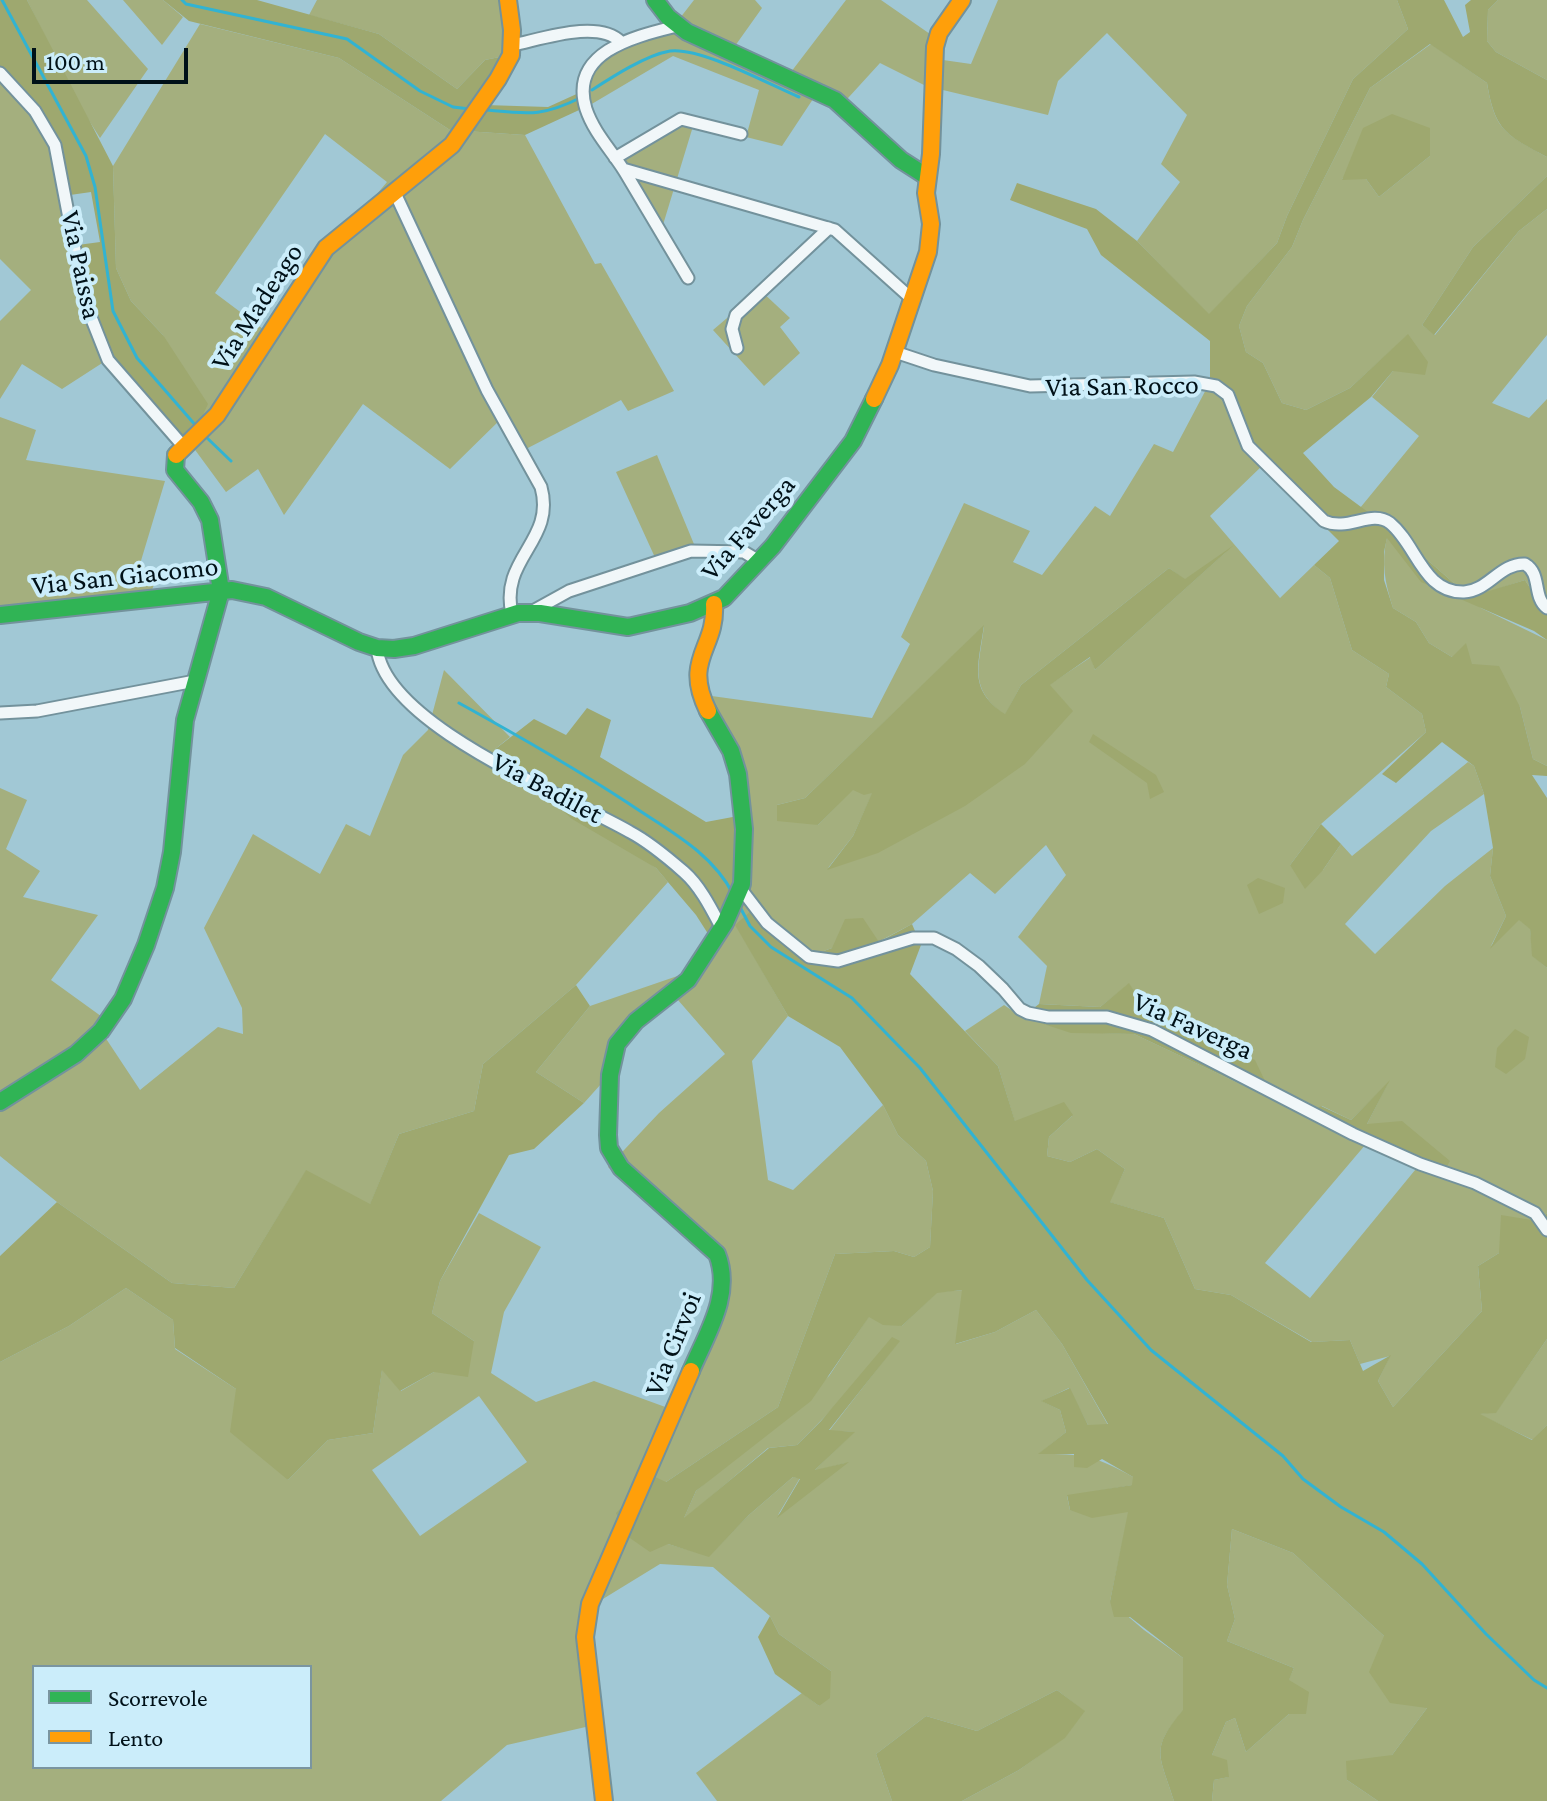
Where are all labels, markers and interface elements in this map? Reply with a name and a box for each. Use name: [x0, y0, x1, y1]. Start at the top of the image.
scale bar: [36, 32, 192, 82]
text: 100 m: [46, 48, 105, 75]
street label: Via Paissa: [53, 208, 109, 322]
street label: Via Madeago: [204, 237, 310, 377]
street label: Via San Rocco: [1045, 368, 1199, 404]
street label: Via Faverga: [693, 469, 803, 587]
street label: Via San Giacomo: [30, 550, 220, 602]
street label: Via Badilet: [486, 745, 608, 831]
street label: Via Faverga: [1128, 985, 1258, 1067]
street label: Via Cirvoi: [637, 1287, 709, 1401]
legend: [32, 1665, 312, 1769]
text: Scorrevole: [108, 1684, 208, 1711]
text: Lento: [108, 1724, 163, 1751]

